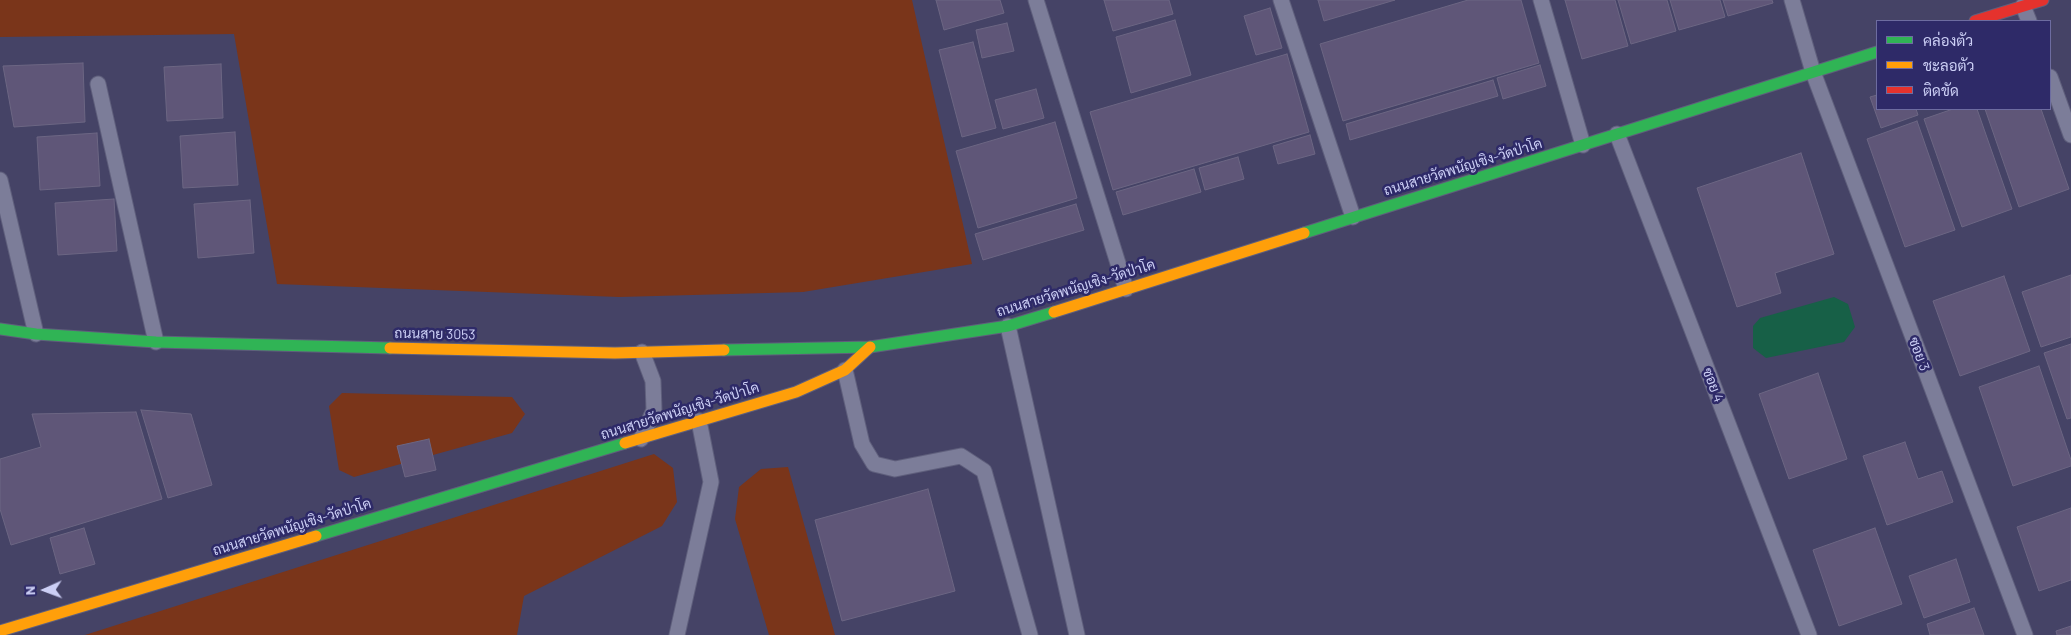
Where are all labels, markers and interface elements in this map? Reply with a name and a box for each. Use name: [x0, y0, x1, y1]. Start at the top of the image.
legend: [1876, 20, 2051, 110]
text: คล่องตัว: [1923, 31, 1973, 49]
text: ชะลอตัว: [1923, 56, 1974, 74]
text: ติดขัด: [1923, 81, 1959, 99]
street label: ถนนสายวัดพนัญเชิง-วัดป่าโค: [1382, 135, 1544, 199]
street label: ถนนสายวัดพนัญเชิง-วัดป่าโค: [995, 256, 1157, 320]
street label: ถนนสาย 3053: [394, 325, 476, 343]
street label: ซอย 3: [1905, 335, 1933, 373]
street label: ซอย 4: [1699, 365, 1727, 405]
street label: ถนนสายวัดพนัญเชิง-วัดป่าโค: [599, 379, 761, 443]
street label: ถนนสายวัดพนัญเชิง-วัดป่าโค: [211, 495, 373, 559]
north arrow: [20, 565, 70, 615]
text: N: [21, 586, 38, 595]

